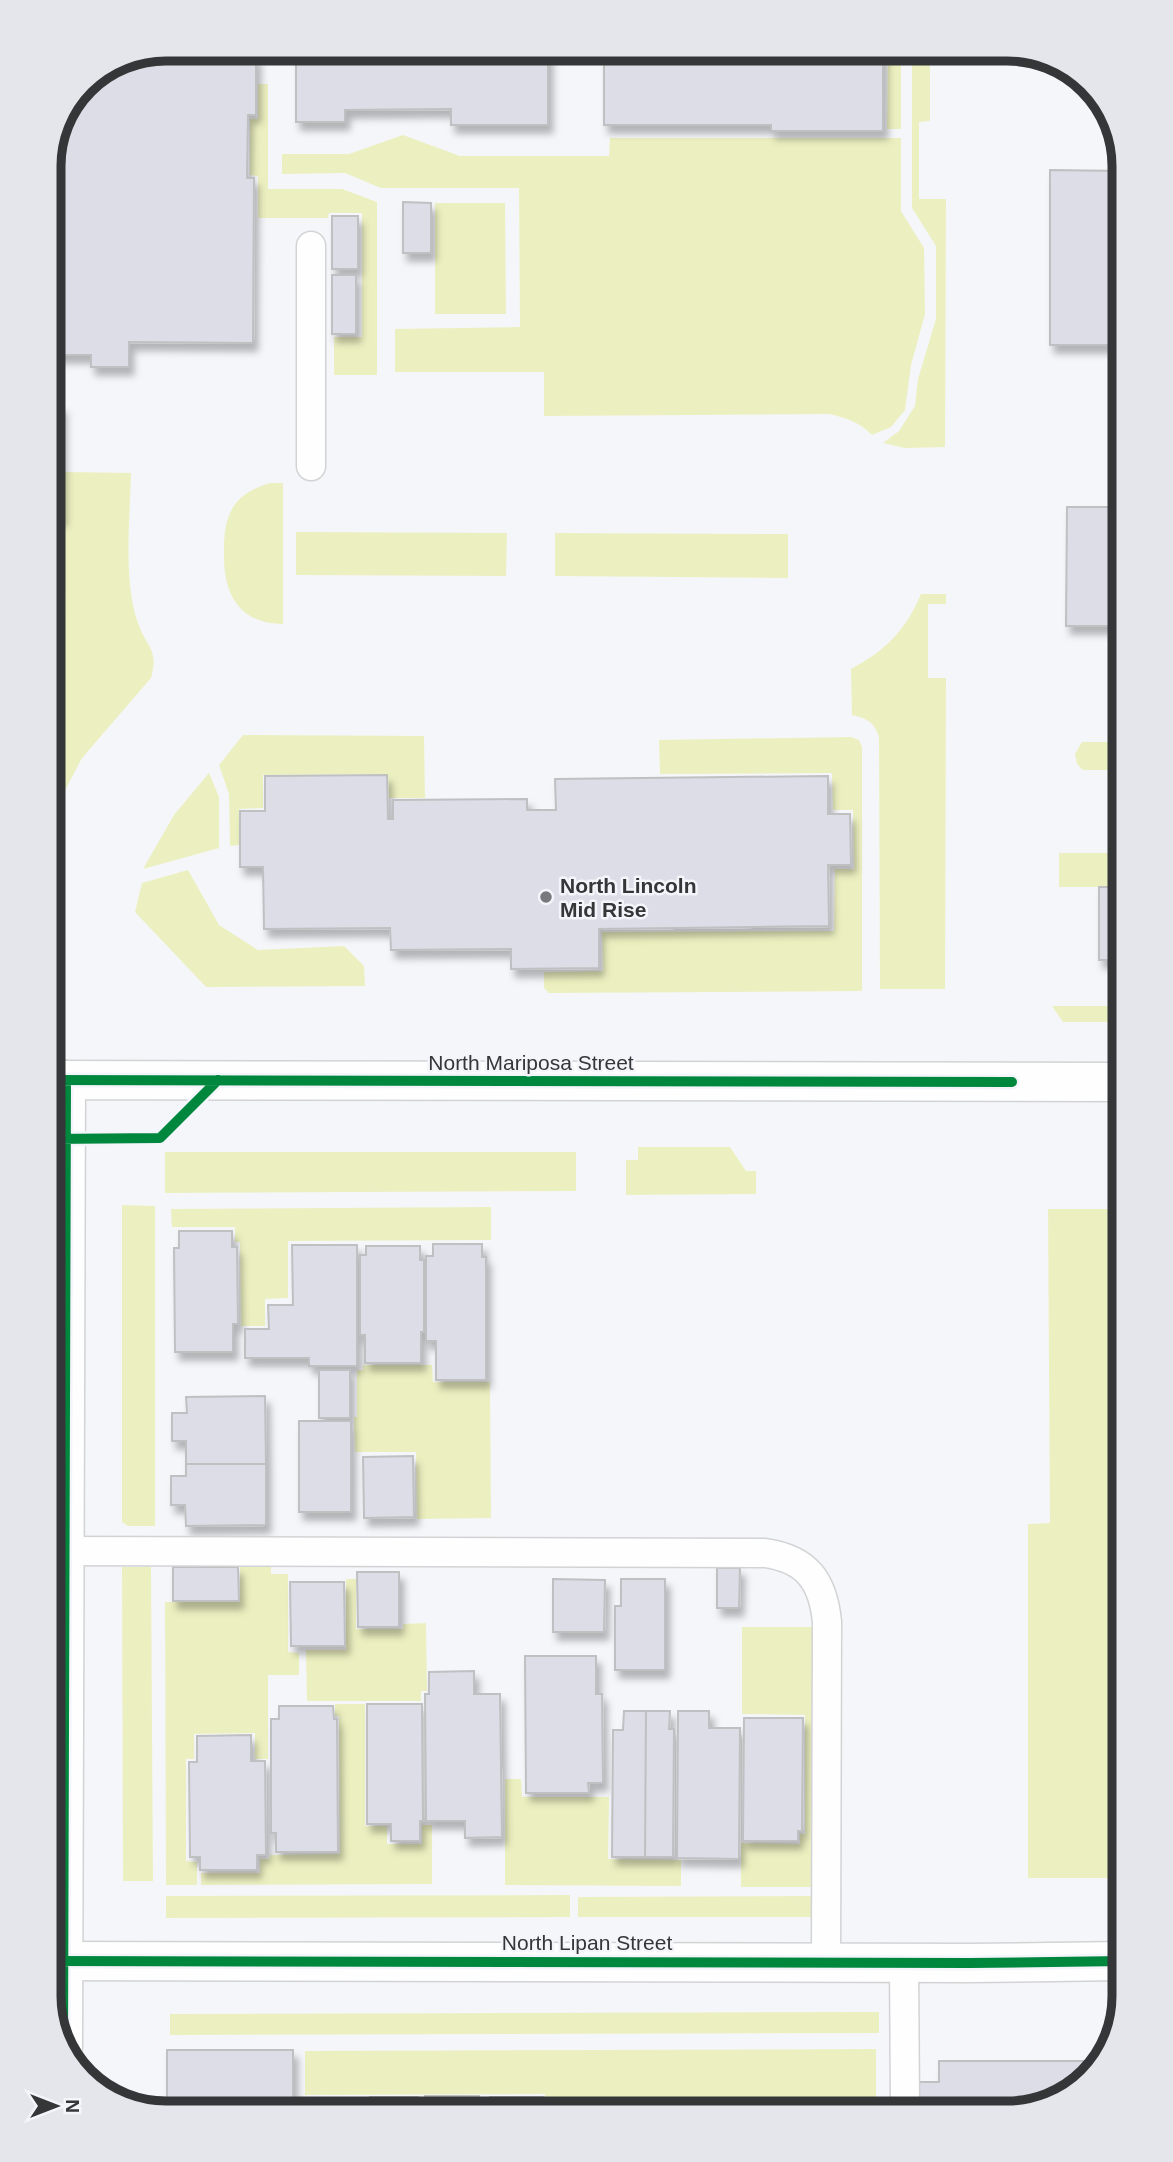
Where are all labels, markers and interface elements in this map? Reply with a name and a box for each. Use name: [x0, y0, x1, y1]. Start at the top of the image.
place label: North Lincoln Mid Rise: [560, 874, 696, 921]
marker: North Lincoln Mid Rise: [538, 889, 554, 905]
street label: North Mariposa Street: [428, 1051, 634, 1074]
street label: North Lipan Street: [502, 1931, 672, 1954]
north arrow: [21, 2071, 91, 2141]
text: N: [62, 2099, 83, 2113]

